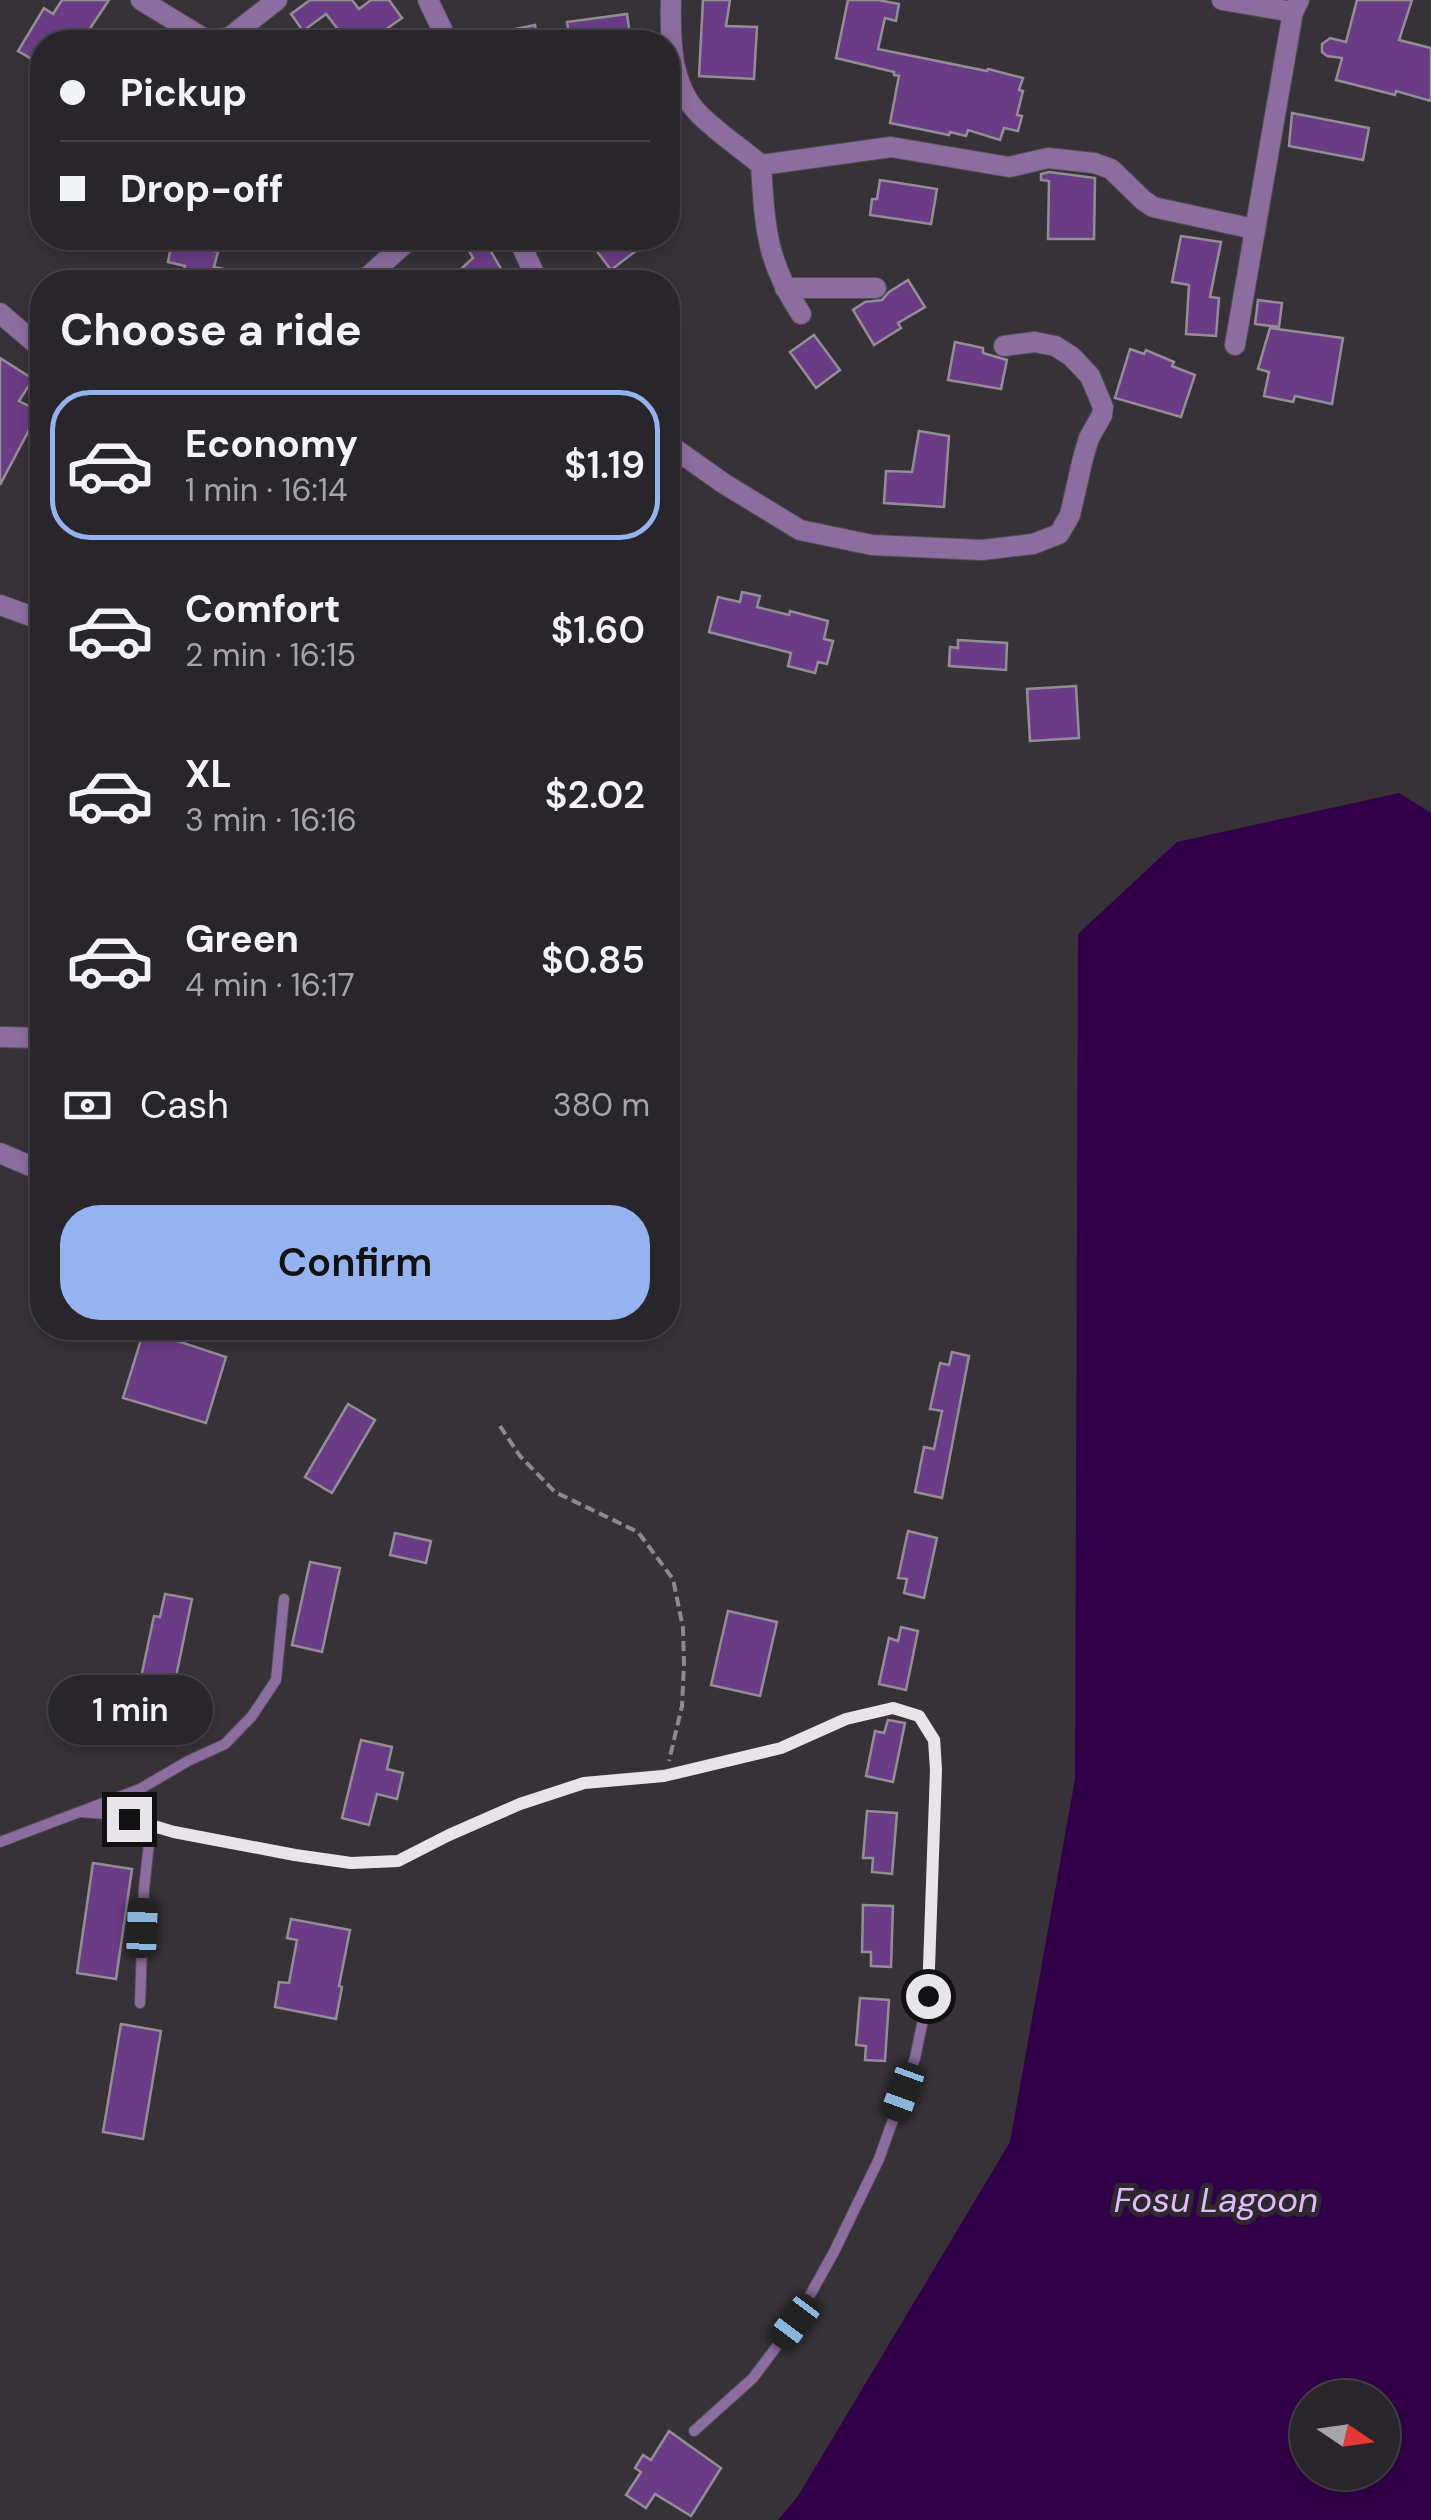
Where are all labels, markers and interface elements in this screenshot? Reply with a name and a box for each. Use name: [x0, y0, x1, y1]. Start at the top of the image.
text: Pickup: [120, 68, 247, 118]
text: Drop-off: [120, 164, 283, 214]
text: Choose a ride: [60, 300, 362, 359]
text: Economy: [185, 419, 358, 469]
icon: car: [65, 420, 155, 510]
text: $1.19: [564, 440, 645, 490]
text: 1 min · 16:14: [185, 469, 347, 511]
text: Comfort: [185, 584, 341, 634]
icon: car: [65, 585, 155, 675]
text: $1.60: [551, 605, 645, 655]
text: 2 min · 16:15: [185, 634, 356, 676]
text: XL: [185, 749, 232, 799]
icon: car: [65, 750, 155, 840]
text: $2.02: [545, 770, 645, 820]
text: 3 min · 16:16: [185, 799, 357, 841]
text: Green: [185, 914, 299, 964]
icon: car: [65, 915, 155, 1005]
text: $0.85: [541, 935, 645, 985]
text: 4 min · 16:17: [185, 964, 354, 1006]
icon: cash: [60, 1078, 115, 1133]
text: Cash: [140, 1080, 229, 1130]
text: 380 m: [553, 1084, 650, 1126]
button: Confirm: [60, 1205, 650, 1320]
callout: 1 min: [46, 1674, 212, 1744]
text: 1 min: [92, 1689, 169, 1731]
route end: [107, 1797, 152, 1842]
car: [126, 1897, 158, 1959]
route start: [906, 1974, 951, 2019]
car: [879, 2059, 927, 2125]
water label: Fosu Lagoon: [1114, 2177, 1318, 2223]
car: [765, 2289, 825, 2355]
north arrow: [1290, 2380, 1400, 2490]
map controls: [1290, 2380, 1400, 2490]

